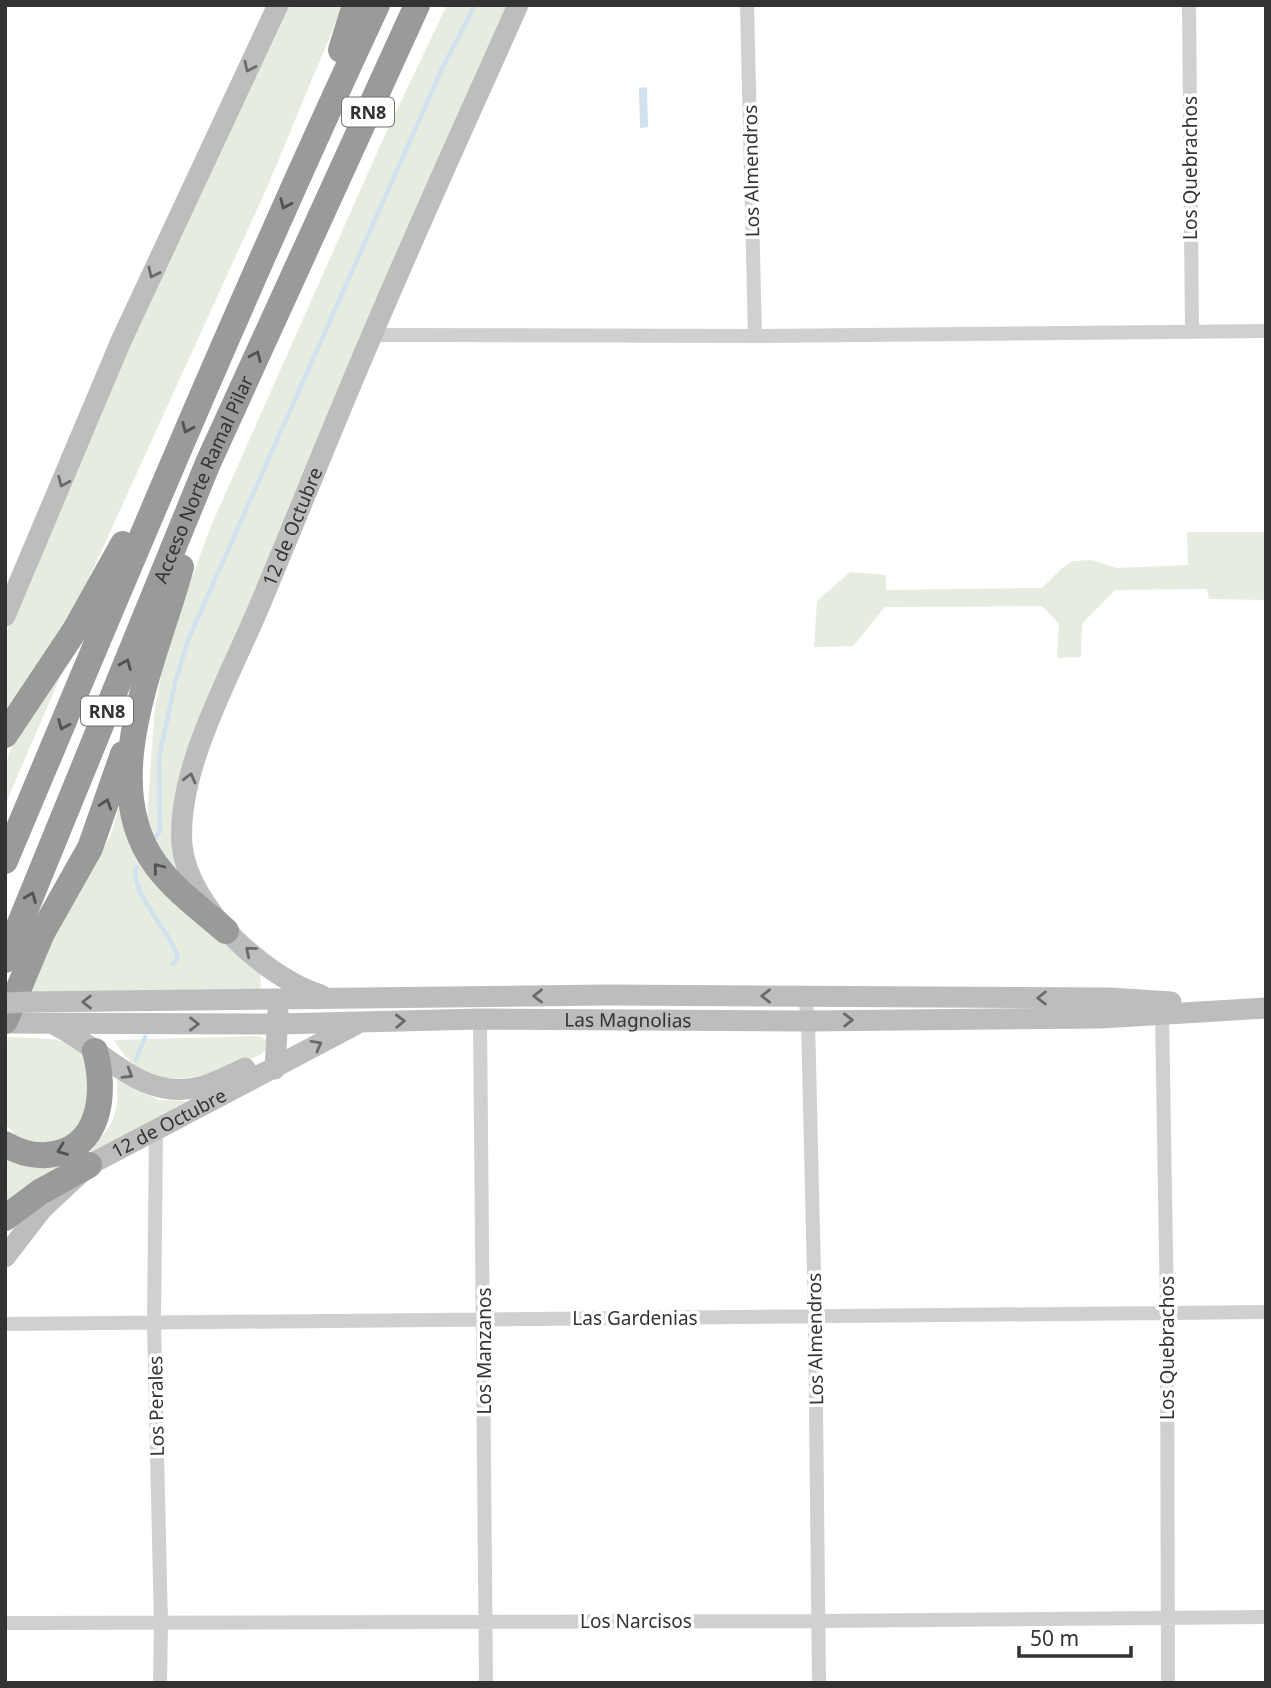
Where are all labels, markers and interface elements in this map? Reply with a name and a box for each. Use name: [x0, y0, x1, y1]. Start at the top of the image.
one-way arrow: [244, 60, 258, 72]
street label: Los Quebrachos: [1177, 96, 1203, 240]
road number: RN8: [342, 98, 394, 127]
street label: Los Almendros: [737, 105, 765, 237]
one-way arrow: [279, 197, 293, 210]
one-way arrow: [147, 266, 161, 278]
one-way arrow: [248, 351, 262, 363]
street label: Acceso Norte Ramal Pilar: [147, 371, 259, 587]
one-way arrow: [182, 421, 196, 433]
street label: 12 de Octubre: [256, 463, 328, 590]
one-way arrow: [57, 475, 71, 487]
one-way arrow: [118, 658, 132, 670]
road number: RN8: [81, 696, 133, 726]
one-way arrow: [57, 718, 71, 730]
one-way arrow: [182, 772, 196, 784]
one-way arrow: [98, 799, 112, 811]
one-way arrow: [154, 863, 167, 876]
one-way arrow: [23, 892, 37, 904]
one-way arrow: [245, 947, 258, 959]
one-way arrow: [532, 988, 543, 1004]
one-way arrow: [760, 988, 770, 1004]
one-way arrow: [1036, 990, 1047, 1005]
one-way arrow: [81, 994, 92, 1010]
street label: Las Magnolias: [564, 1007, 692, 1033]
one-way arrow: [395, 1013, 406, 1028]
one-way arrow: [843, 1013, 854, 1028]
one-way arrow: [188, 1016, 199, 1031]
one-way arrow: [310, 1040, 323, 1054]
one-way arrow: [120, 1066, 133, 1079]
street label: 12 de Octubre: [107, 1082, 231, 1164]
one-way arrow: [56, 1142, 68, 1156]
street label: Los Almendros: [801, 1273, 829, 1405]
street label: Los Quebrachos: [1154, 1276, 1180, 1420]
street label: Los Manzanos: [471, 1287, 497, 1415]
street label: Las Gardenias: [572, 1305, 698, 1331]
street label: Los Perales: [142, 1355, 170, 1457]
street label: Los Narcisos: [580, 1608, 692, 1634]
scale bar: [1019, 1614, 1131, 1658]
text: 50 m: [1030, 1624, 1079, 1652]

